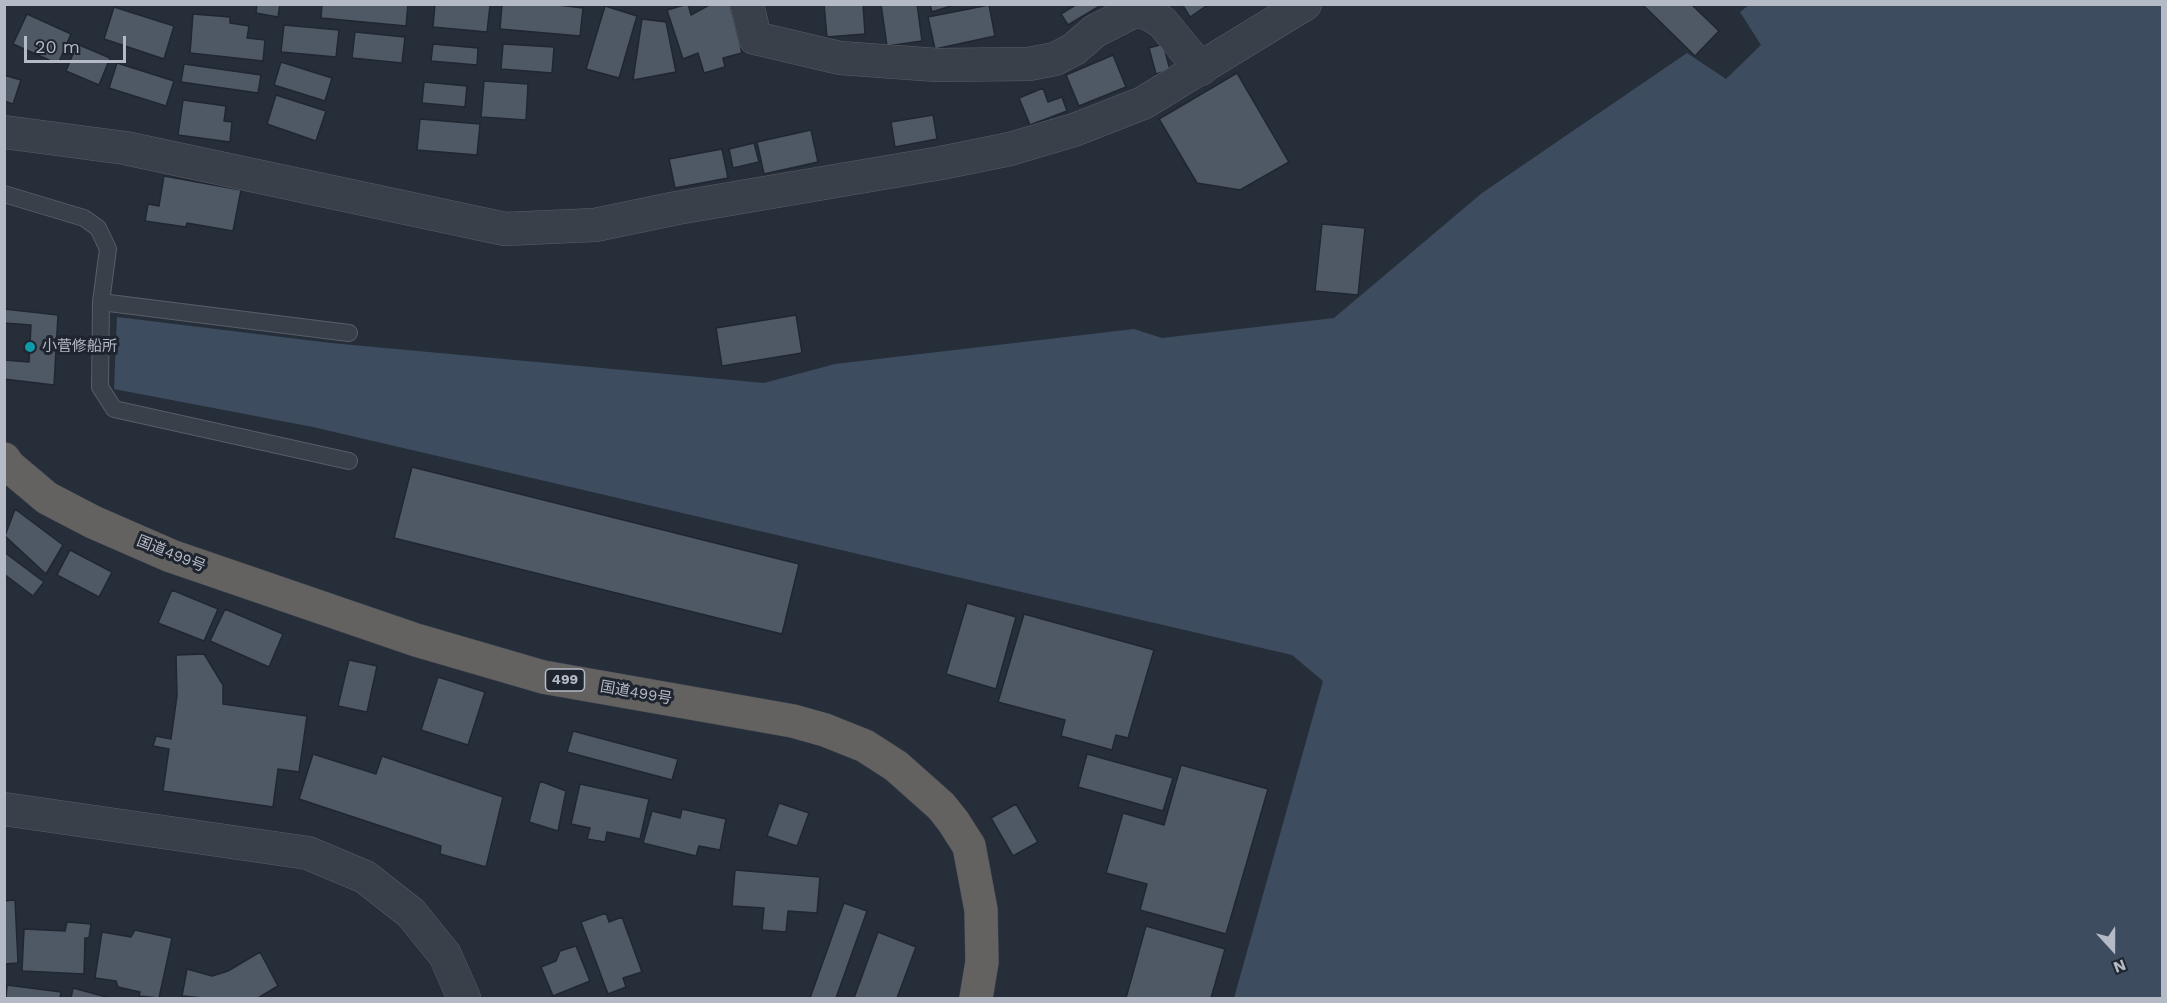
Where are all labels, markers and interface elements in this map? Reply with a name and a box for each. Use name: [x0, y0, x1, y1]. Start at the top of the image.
scale bar: [27, 24, 129, 62]
text: 20 m: [35, 36, 80, 57]
place label: 小菅修船所: [42, 338, 117, 356]
marker: 小菅修船所: [23, 340, 37, 354]
street label: 国道499号: [134, 532, 208, 576]
road number: 499: [546, 669, 584, 691]
street label: 国道499号: [599, 678, 673, 708]
north arrow: [2083, 919, 2143, 979]
text: N: [2111, 955, 2129, 977]

